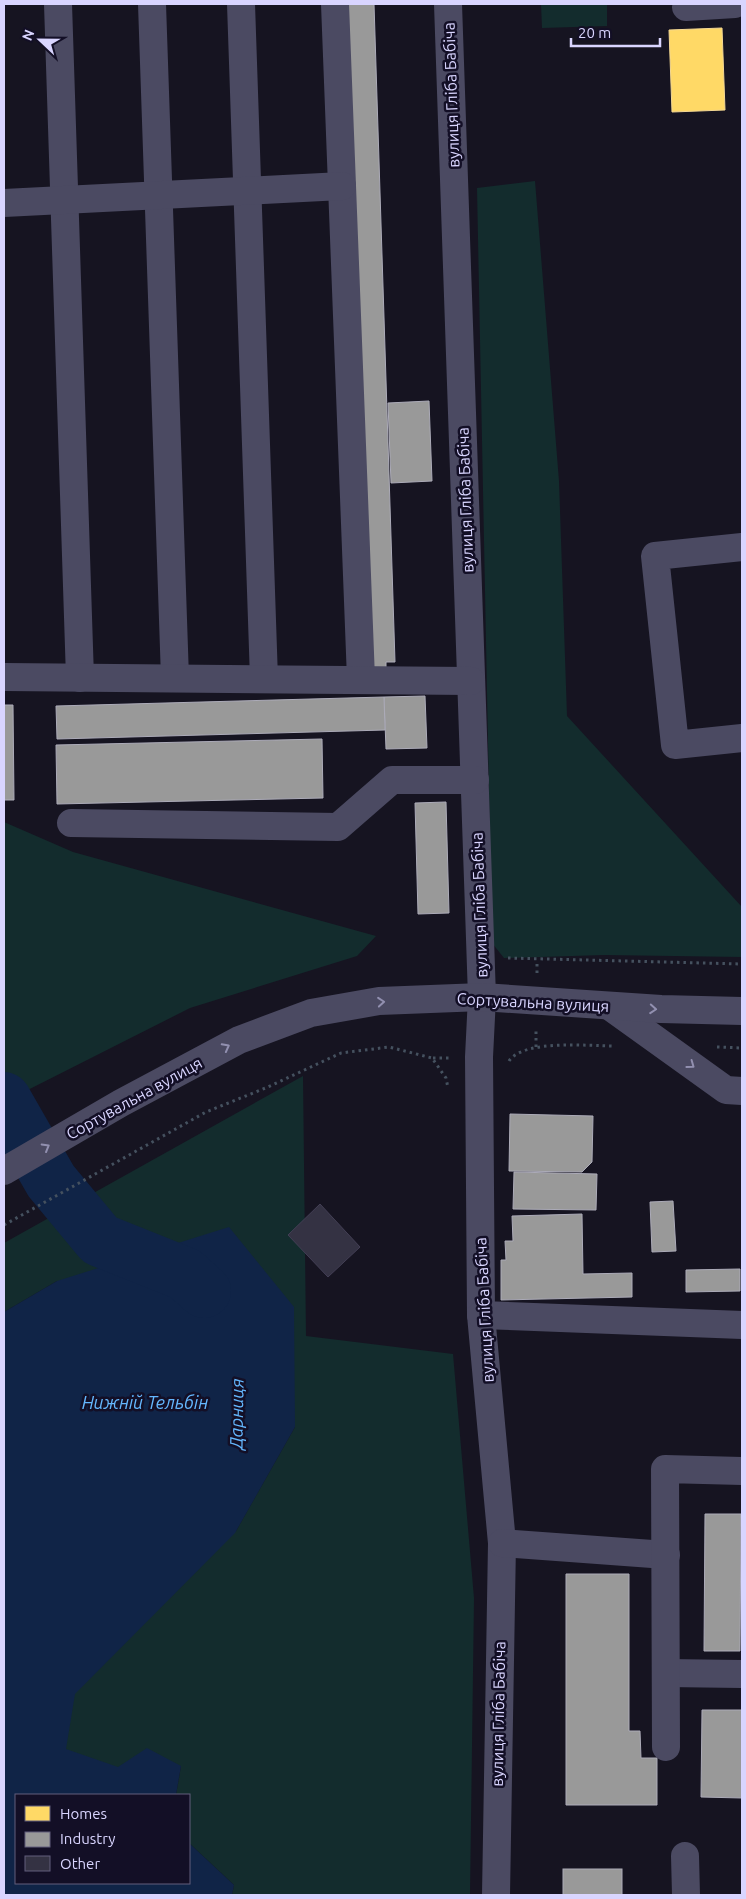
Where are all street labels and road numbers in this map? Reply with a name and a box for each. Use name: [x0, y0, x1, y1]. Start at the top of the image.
street label: вулиця Гліба Бабіча: [439, 22, 463, 168]
street label: вулиця Гліба Бабіча: [453, 427, 477, 573]
street label: вулиця Гліба Бабіча: [467, 832, 491, 978]
street label: Сортувальна вулиця: [456, 989, 610, 1015]
street label: Сортувальна вулиця: [63, 1053, 205, 1143]
street label: вулиця Гліба Бабіча: [471, 1237, 497, 1383]
street label: вулиця Гліба Бабіча: [488, 1641, 508, 1787]

